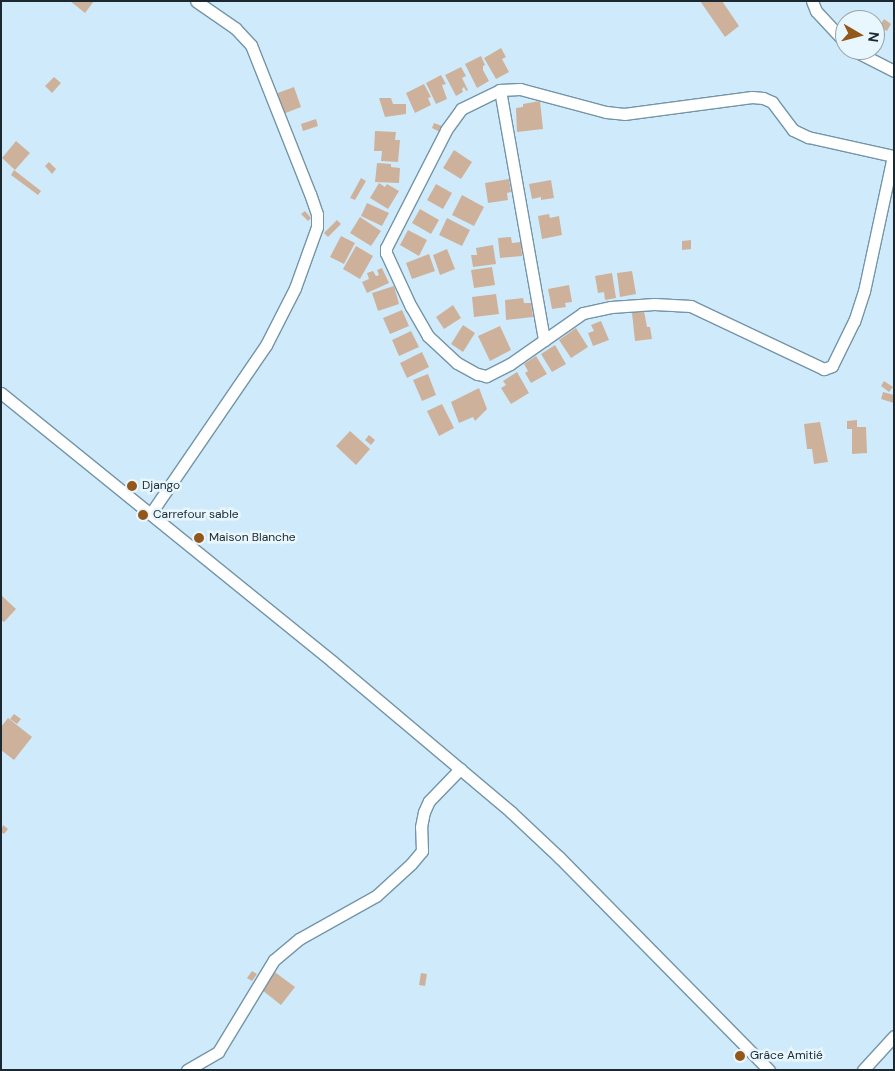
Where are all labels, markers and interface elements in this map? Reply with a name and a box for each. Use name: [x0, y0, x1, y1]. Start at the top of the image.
north arrow: [835, 10, 885, 60]
text: N: [864, 31, 883, 43]
place label: Django: [142, 479, 180, 493]
marker: Django: [126, 480, 138, 492]
place label: Carrefour sable: [153, 508, 239, 522]
marker: Carrefour sable: [137, 509, 149, 521]
place label: Maison Blanche: [209, 531, 296, 545]
marker: Maison Blanche: [193, 532, 205, 544]
place label: Grâce Amitié: [750, 1049, 823, 1063]
marker: Grâce Amitié: [734, 1050, 746, 1062]

